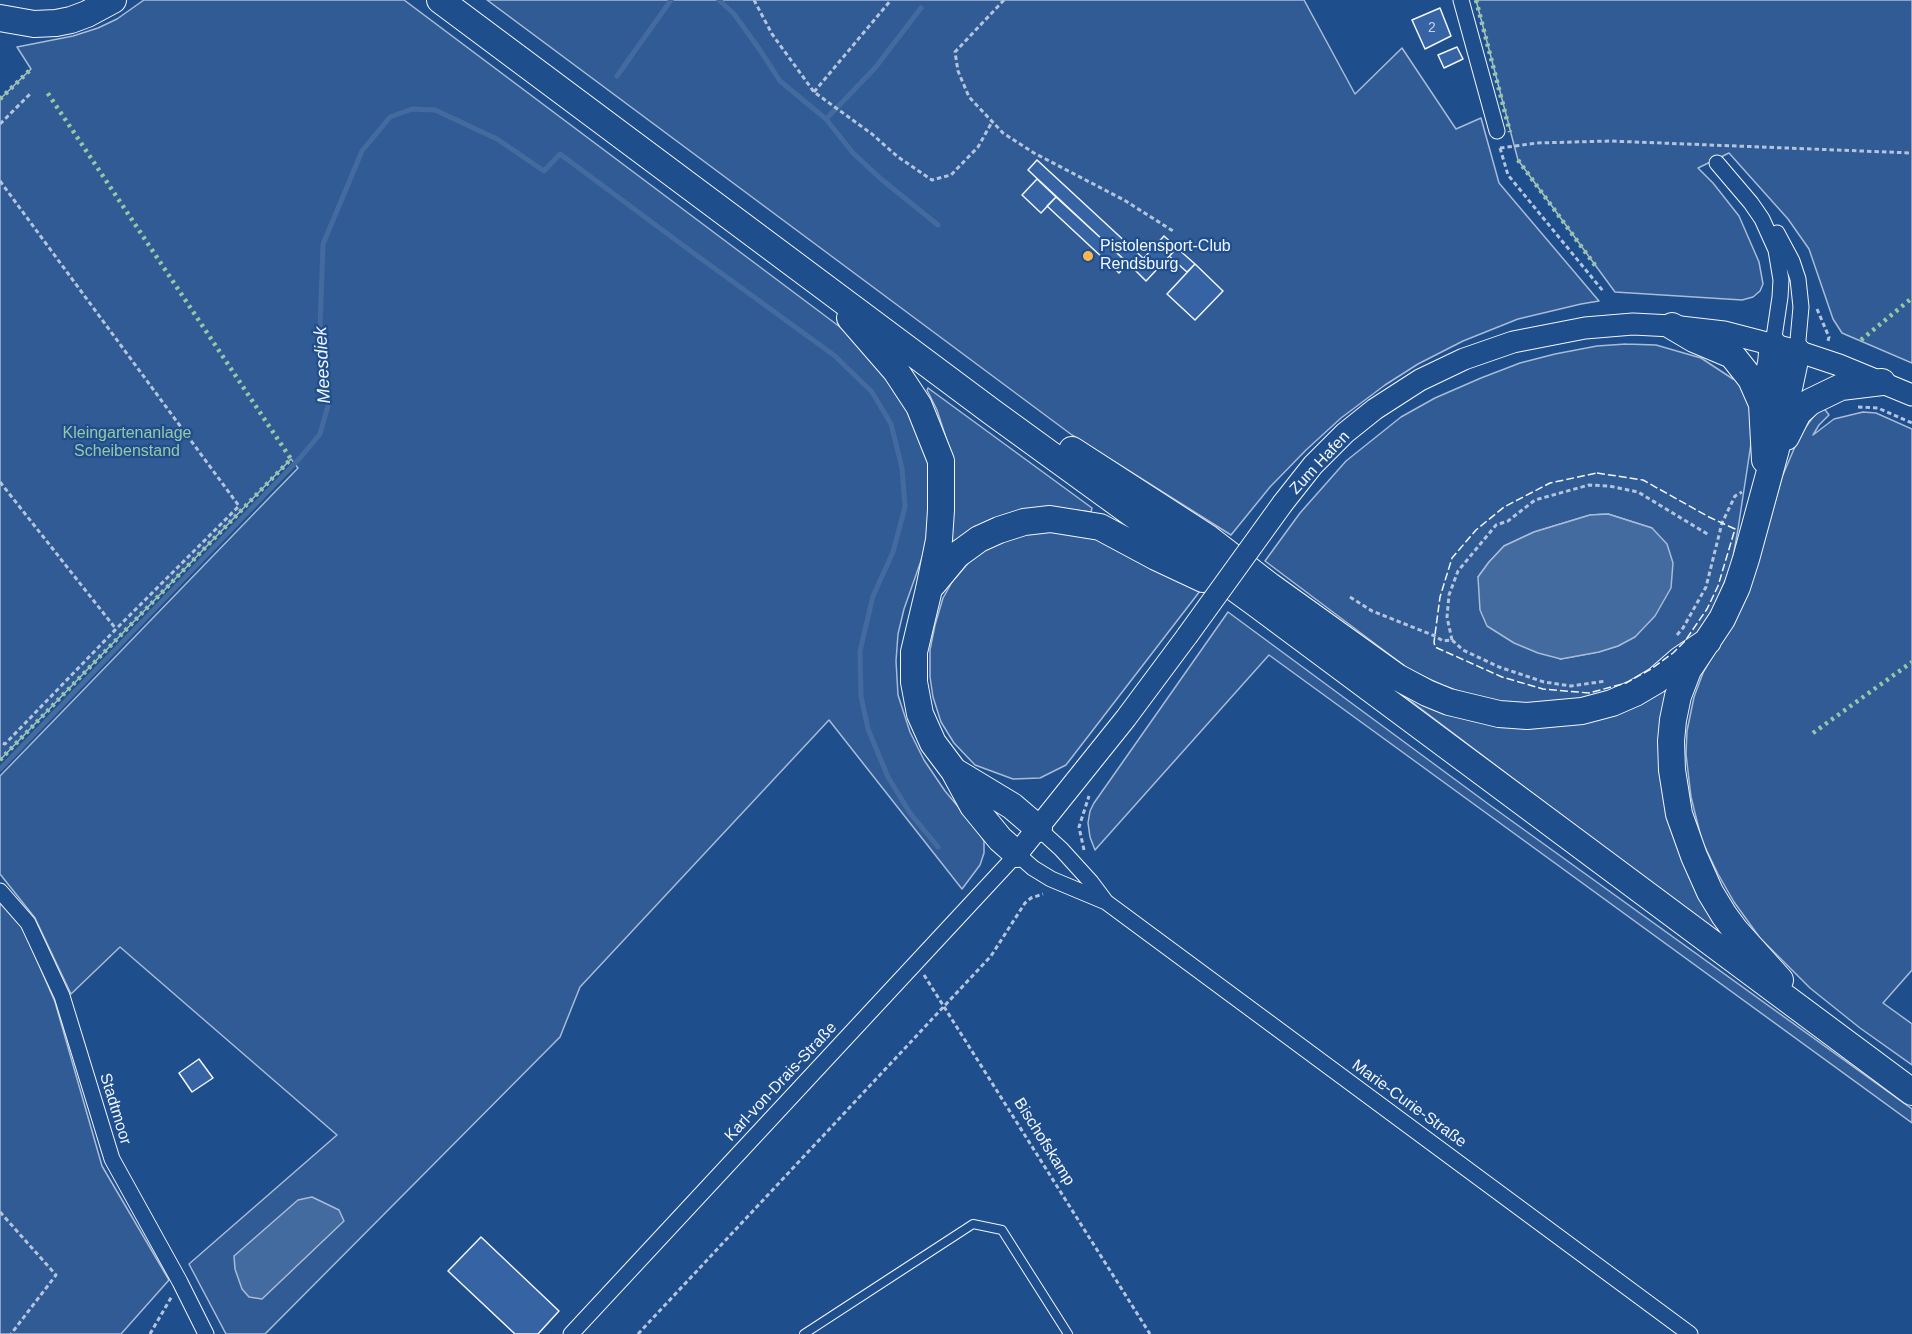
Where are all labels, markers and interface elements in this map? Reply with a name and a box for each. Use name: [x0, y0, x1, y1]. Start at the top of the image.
house number: 2: [1428, 20, 1436, 36]
place label: Pistolensport-Club Rendsburg: [1100, 237, 1231, 275]
marker: Pistolensport-Club Rendsburg: [1081, 249, 1095, 263]
water label: Meesdiek: [310, 326, 336, 404]
park label: Kleingartenanlage Scheibenstand: [63, 424, 191, 462]
street label: Zum Hafen: [1286, 428, 1354, 498]
street label: Karl-von-Drais-Straße: [721, 1019, 841, 1145]
street label: Marie-Curie-Straße: [1348, 1056, 1470, 1152]
street label: Stadtmoor: [95, 1071, 135, 1147]
street label: Bischofskamp: [1009, 1095, 1079, 1189]

